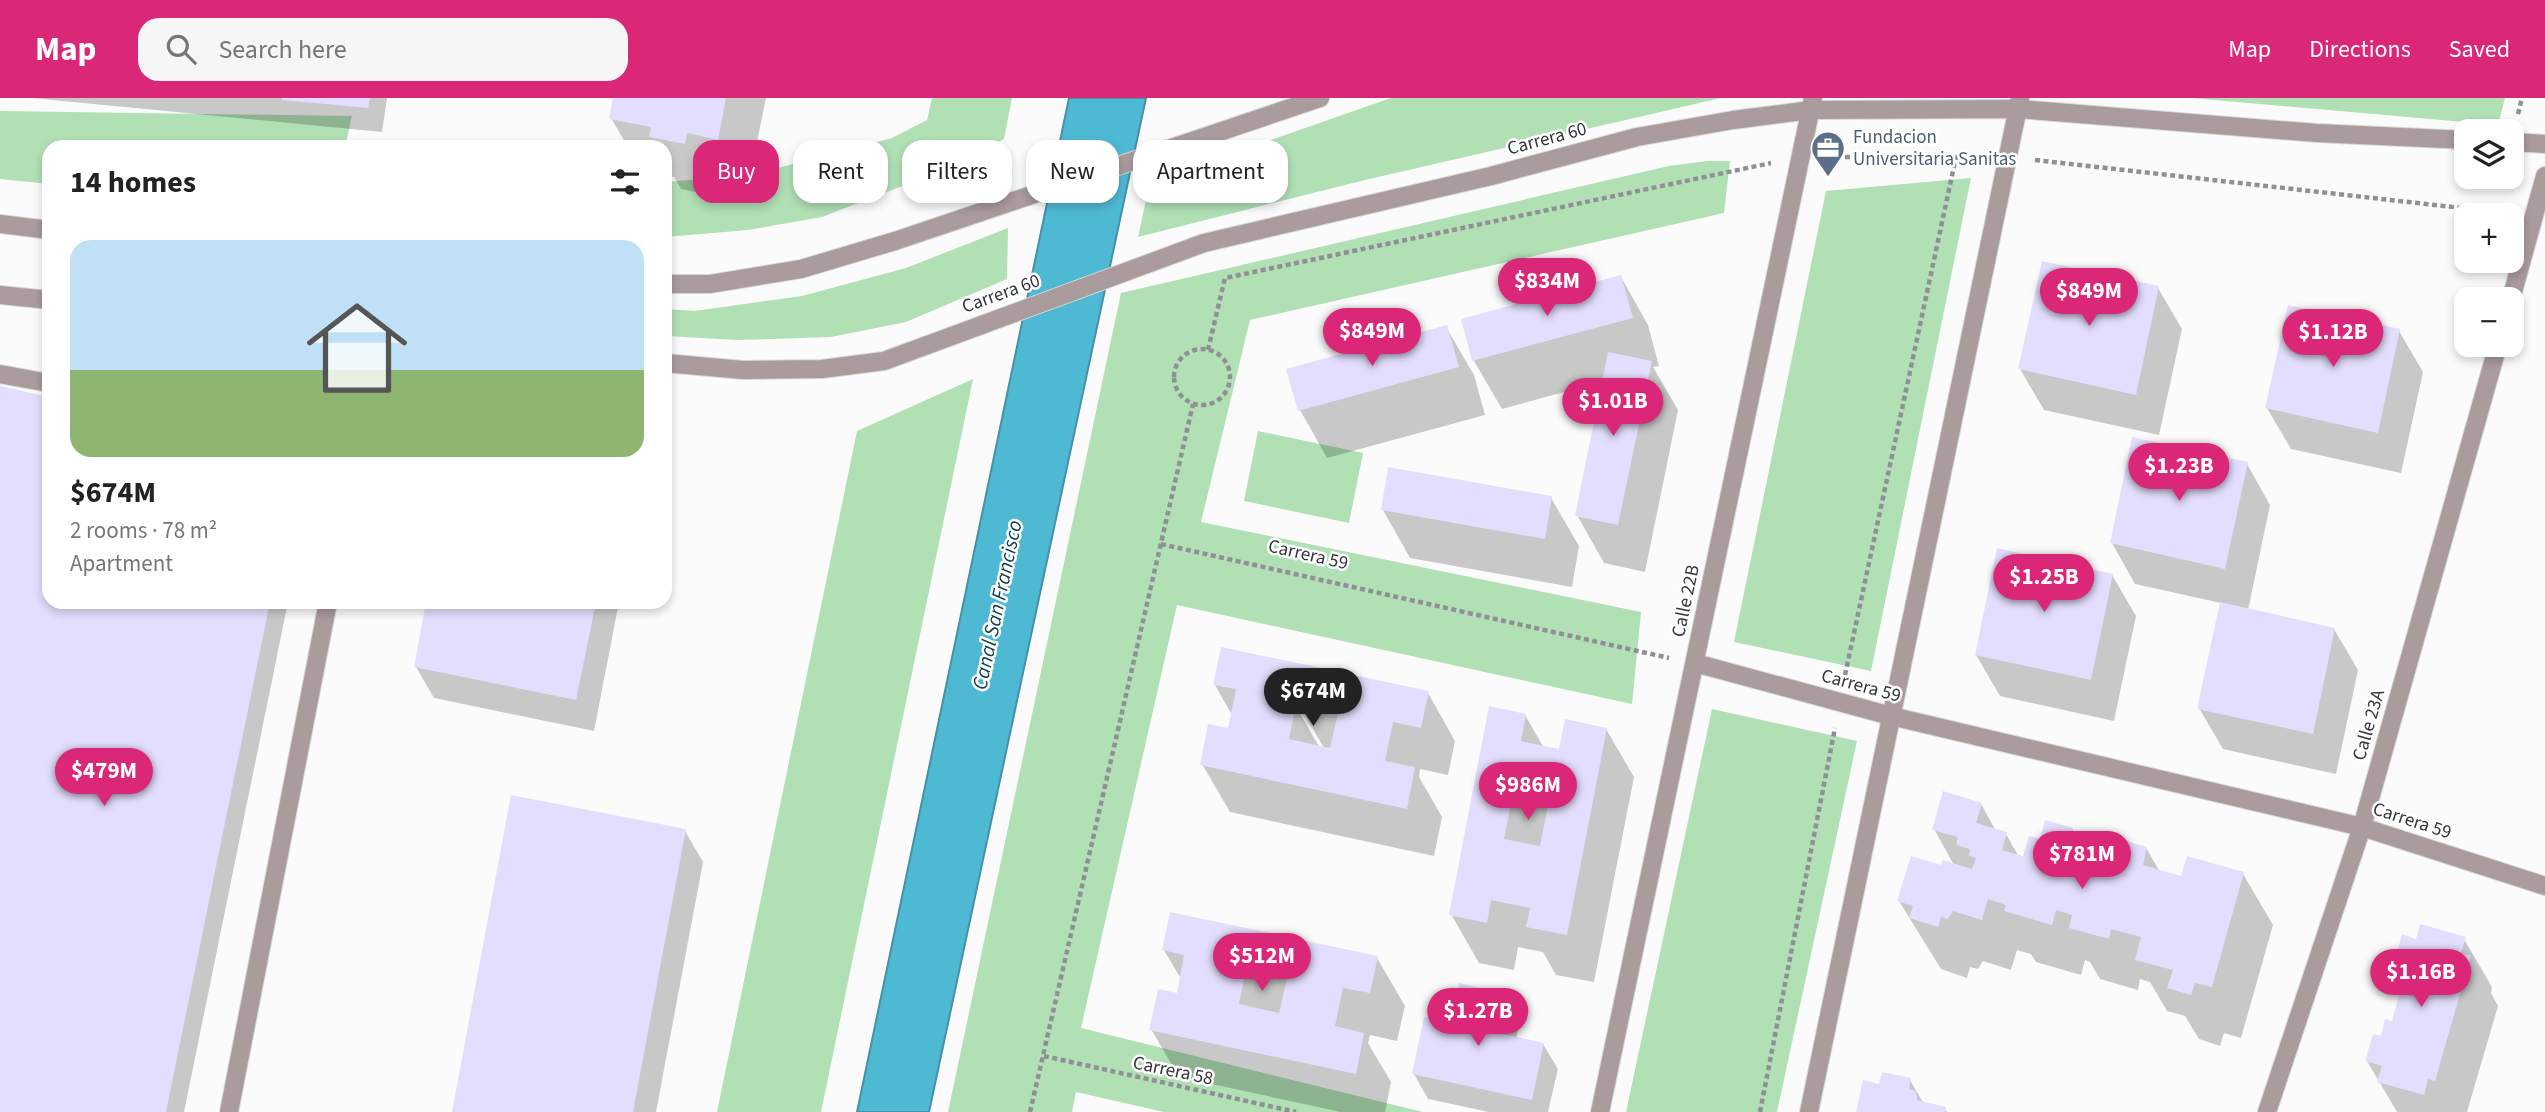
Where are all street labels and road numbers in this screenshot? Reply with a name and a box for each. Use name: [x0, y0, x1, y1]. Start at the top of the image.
street label: Carrera 60: [1504, 115, 1590, 163]
street label: Carrera 60: [958, 267, 1044, 321]
street label: Carrera 59: [1265, 533, 1351, 577]
street label: Calle 22B: [1665, 562, 1707, 640]
street label: Carrera 59: [1818, 662, 1904, 710]
street label: Calle 23A: [2346, 686, 2392, 764]
street label: Carrera 59: [2369, 796, 2455, 846]
street label: Carrera 58: [1130, 1049, 1216, 1093]

